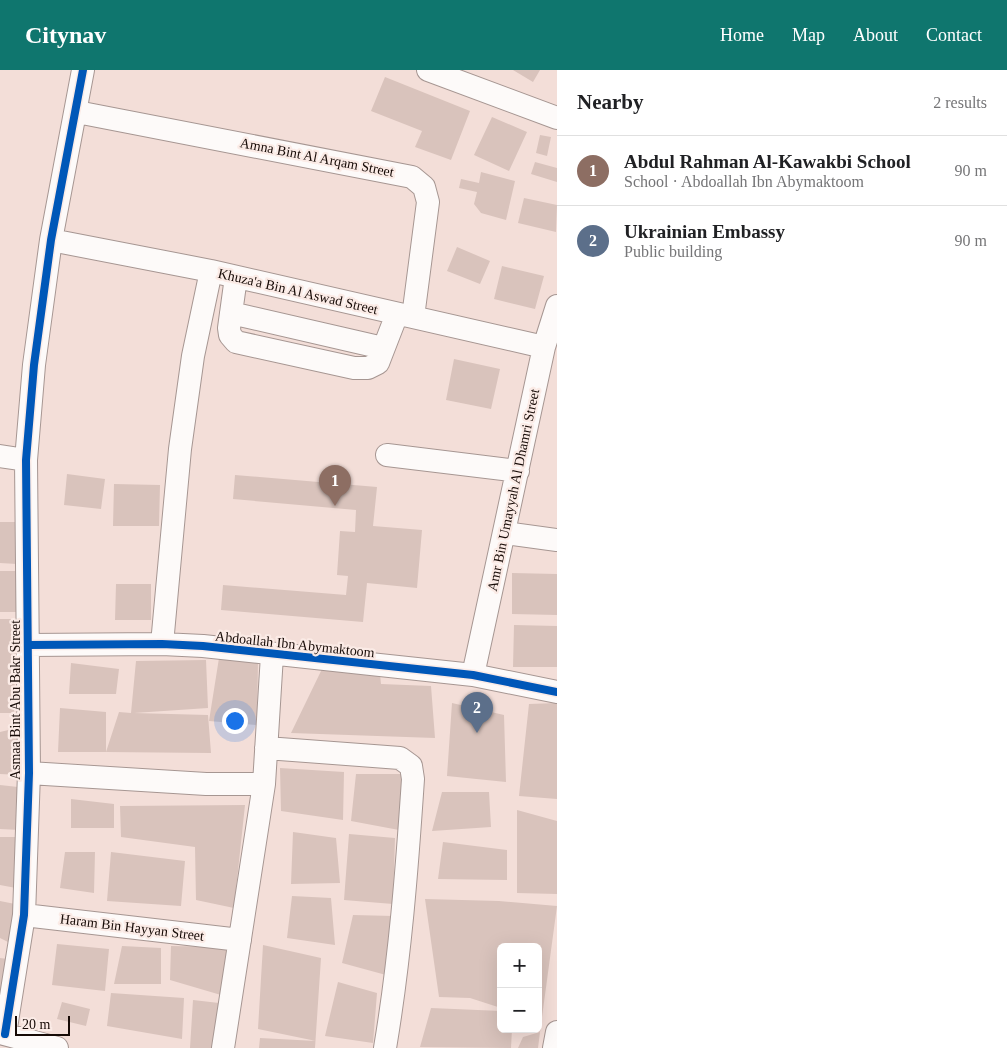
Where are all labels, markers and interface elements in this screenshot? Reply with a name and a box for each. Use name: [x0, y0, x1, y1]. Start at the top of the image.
text: Citynav: [25, 22, 106, 48]
text: Home: [720, 25, 764, 45]
text: Map: [792, 25, 825, 45]
text: About: [853, 25, 898, 45]
text: Contact: [926, 25, 982, 45]
text: Nearby: [577, 90, 644, 114]
text: 2 results: [933, 94, 987, 111]
street label: Amna Bint Al Arqam Street: [239, 135, 395, 180]
text: Abdul Rahman Al-Kawakbi School: [624, 151, 911, 172]
text: 1: [589, 162, 597, 179]
text: 90 m: [955, 162, 987, 179]
text: School · Abdoallah Ibn Abymaktoom: [624, 173, 864, 190]
text: Ukrainian Embassy: [624, 221, 785, 242]
text: 2: [589, 232, 597, 249]
text: 90 m: [955, 232, 987, 249]
text: Public building: [624, 243, 722, 260]
street label: Khuza'a Bin Al Aswad Street: [217, 266, 379, 317]
street label: Amr Bin Umayyah Al Dhamri Street: [485, 387, 542, 593]
pin: 1: [319, 465, 351, 506]
street label: Asmaa Bint Abu Bakr Street: [8, 620, 23, 780]
street label: Abdoallah Ibn Abymaktoom: [215, 629, 376, 660]
pin: 2: [461, 692, 493, 733]
your location: [222, 708, 248, 734]
street label: Haram Bin Hayyan Street: [59, 911, 205, 944]
map controls: [497, 943, 542, 1033]
button: +: [497, 943, 542, 988]
button: −: [497, 988, 542, 1033]
scale bar: [15, 1013, 70, 1036]
text: 20 m: [22, 1017, 50, 1032]

